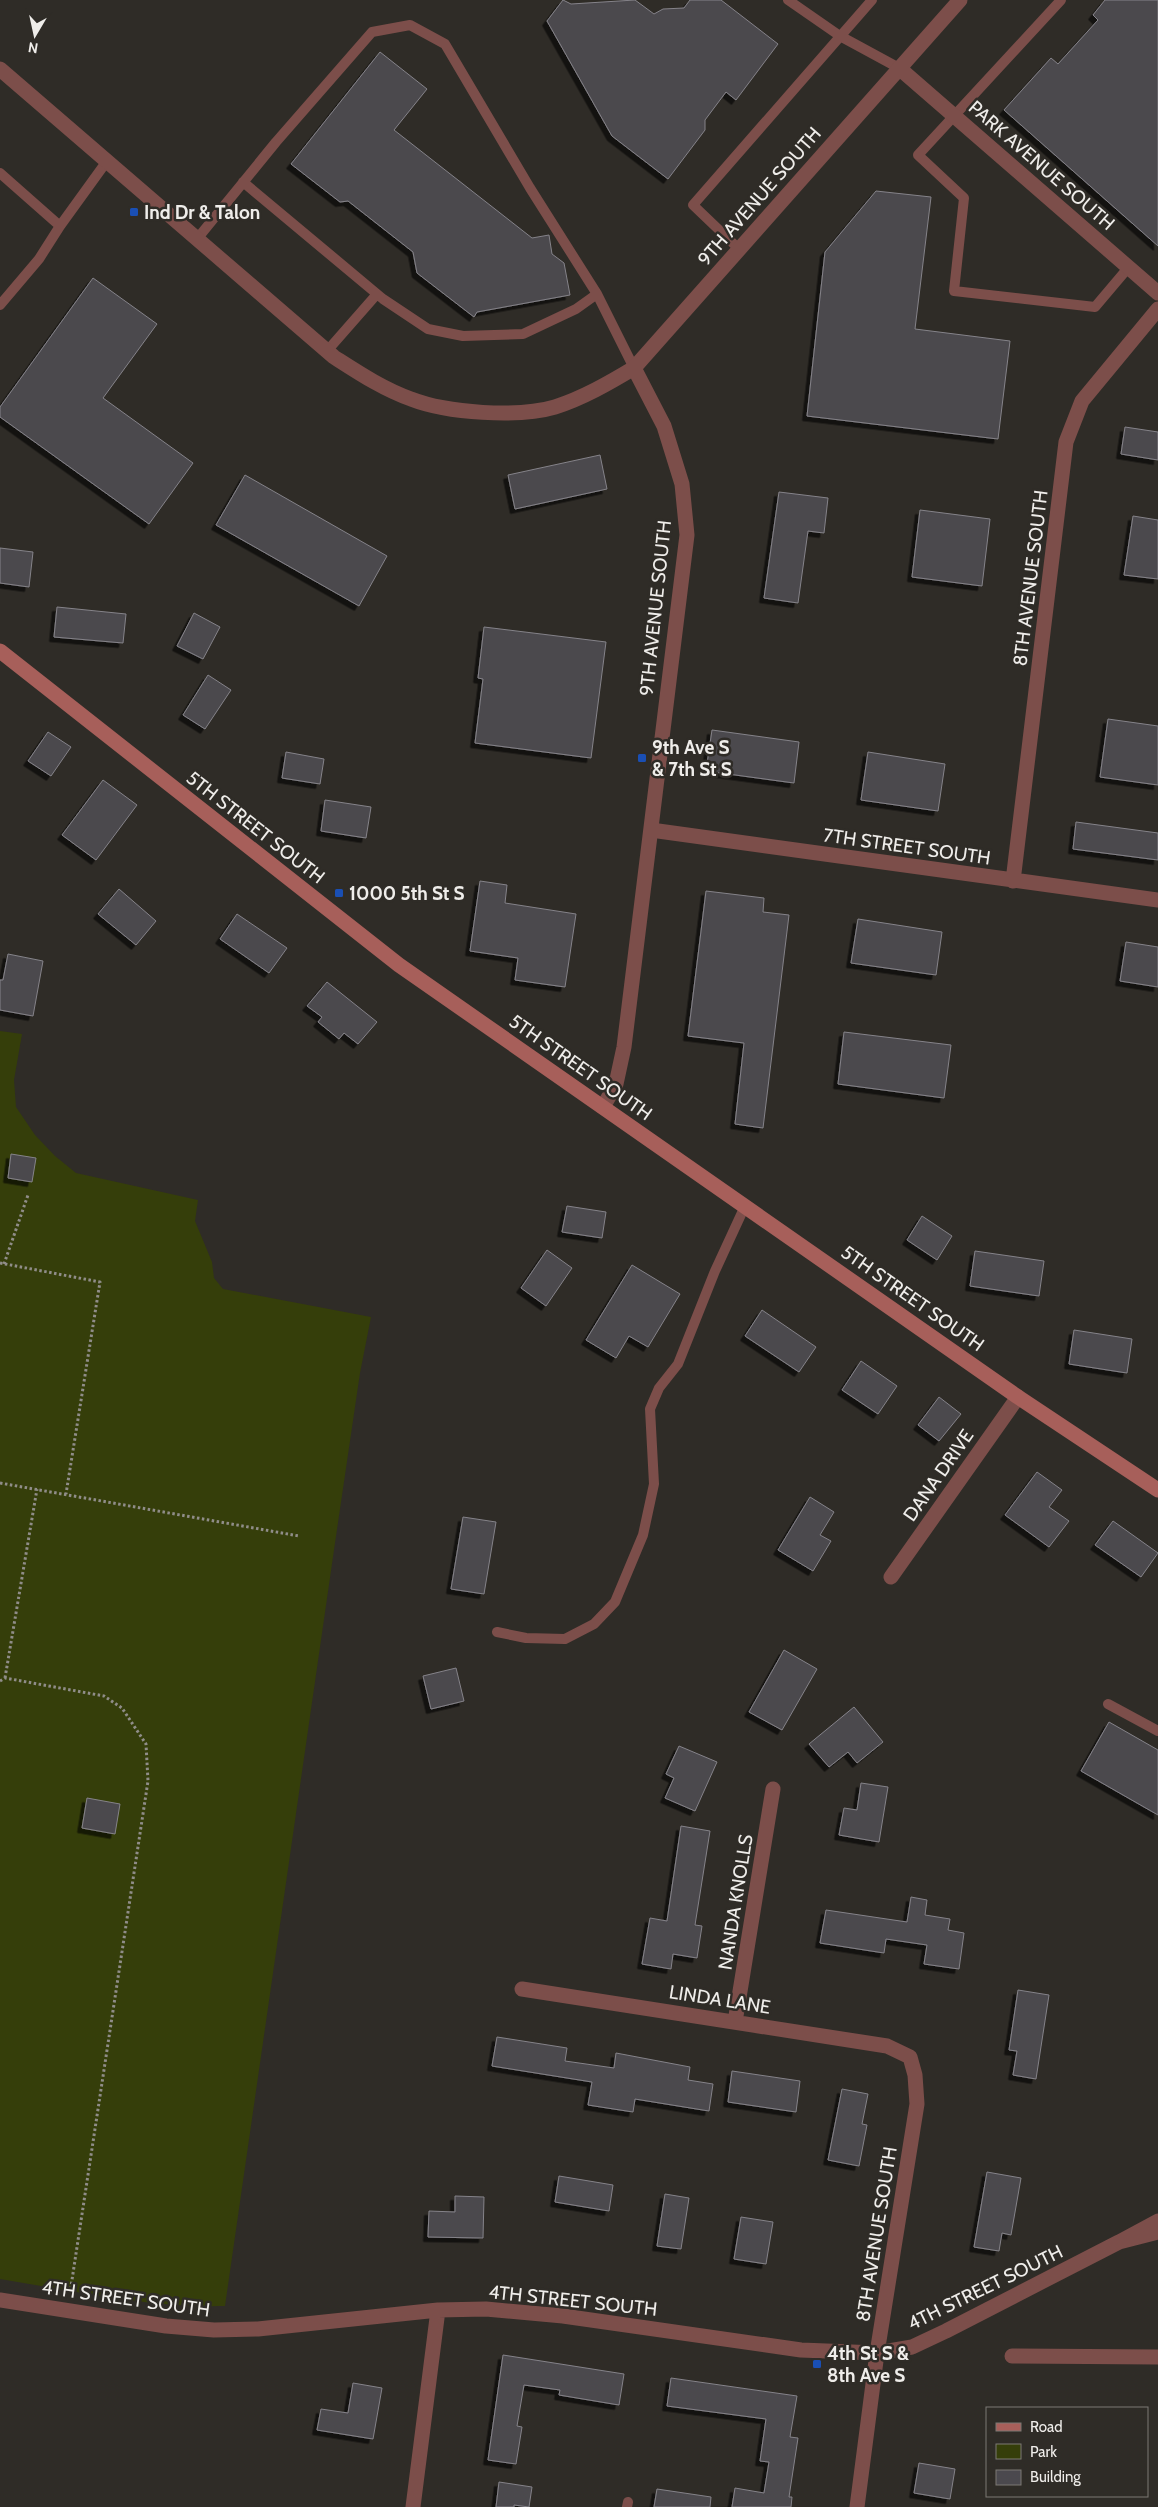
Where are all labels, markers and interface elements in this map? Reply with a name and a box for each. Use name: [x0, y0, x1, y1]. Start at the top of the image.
north arrow: [10, 10, 60, 60]
text: N: [27, 38, 39, 58]
street label: PARK AVENUE SOUTH: [964, 96, 1119, 235]
street label: 9TH AVENUE SOUTH: [693, 122, 826, 270]
place label: Ind Dr & Talon: [144, 201, 260, 224]
marker: Ind Dr & Talon: [128, 206, 140, 218]
street label: 8TH AVENUE SOUTH: [1008, 489, 1053, 667]
street label: 9TH AVENUE SOUTH: [635, 519, 676, 697]
place label: 9th Ave S & 7th St S: [652, 736, 732, 781]
marker: 9th Ave S & 7th St S: [636, 752, 648, 764]
street label: 5TH STREET SOUTH: [182, 766, 329, 889]
street label: 7TH STREET SOUTH: [822, 823, 992, 870]
place label: 1000 5th St S: [349, 882, 465, 905]
marker: 1000 5th St S: [333, 887, 345, 899]
street label: 5TH STREET SOUTH: [505, 1009, 657, 1125]
street label: 5TH STREET SOUTH: [837, 1240, 989, 1356]
street label: DANA DRIVE: [898, 1425, 978, 1526]
street label: NANDA KNOLLS: [713, 1833, 758, 1971]
street label: LINDA LANE: [668, 1980, 772, 2019]
street label: 8TH AVENUE SOUTH: [851, 2145, 902, 2323]
street label: 4TH STREET SOUTH: [904, 2240, 1066, 2335]
street label: 4TH STREET SOUTH: [40, 2275, 212, 2322]
street label: 4TH STREET SOUTH: [487, 2280, 658, 2321]
place label: 4th St S & 8th Ave S: [827, 2342, 909, 2387]
marker: 4th St S & 8th Ave S: [811, 2358, 823, 2370]
legend: [986, 2407, 1148, 2497]
text: Road: [1030, 2418, 1063, 2436]
text: Park: [1030, 2443, 1057, 2461]
text: Building: [1030, 2468, 1081, 2486]

